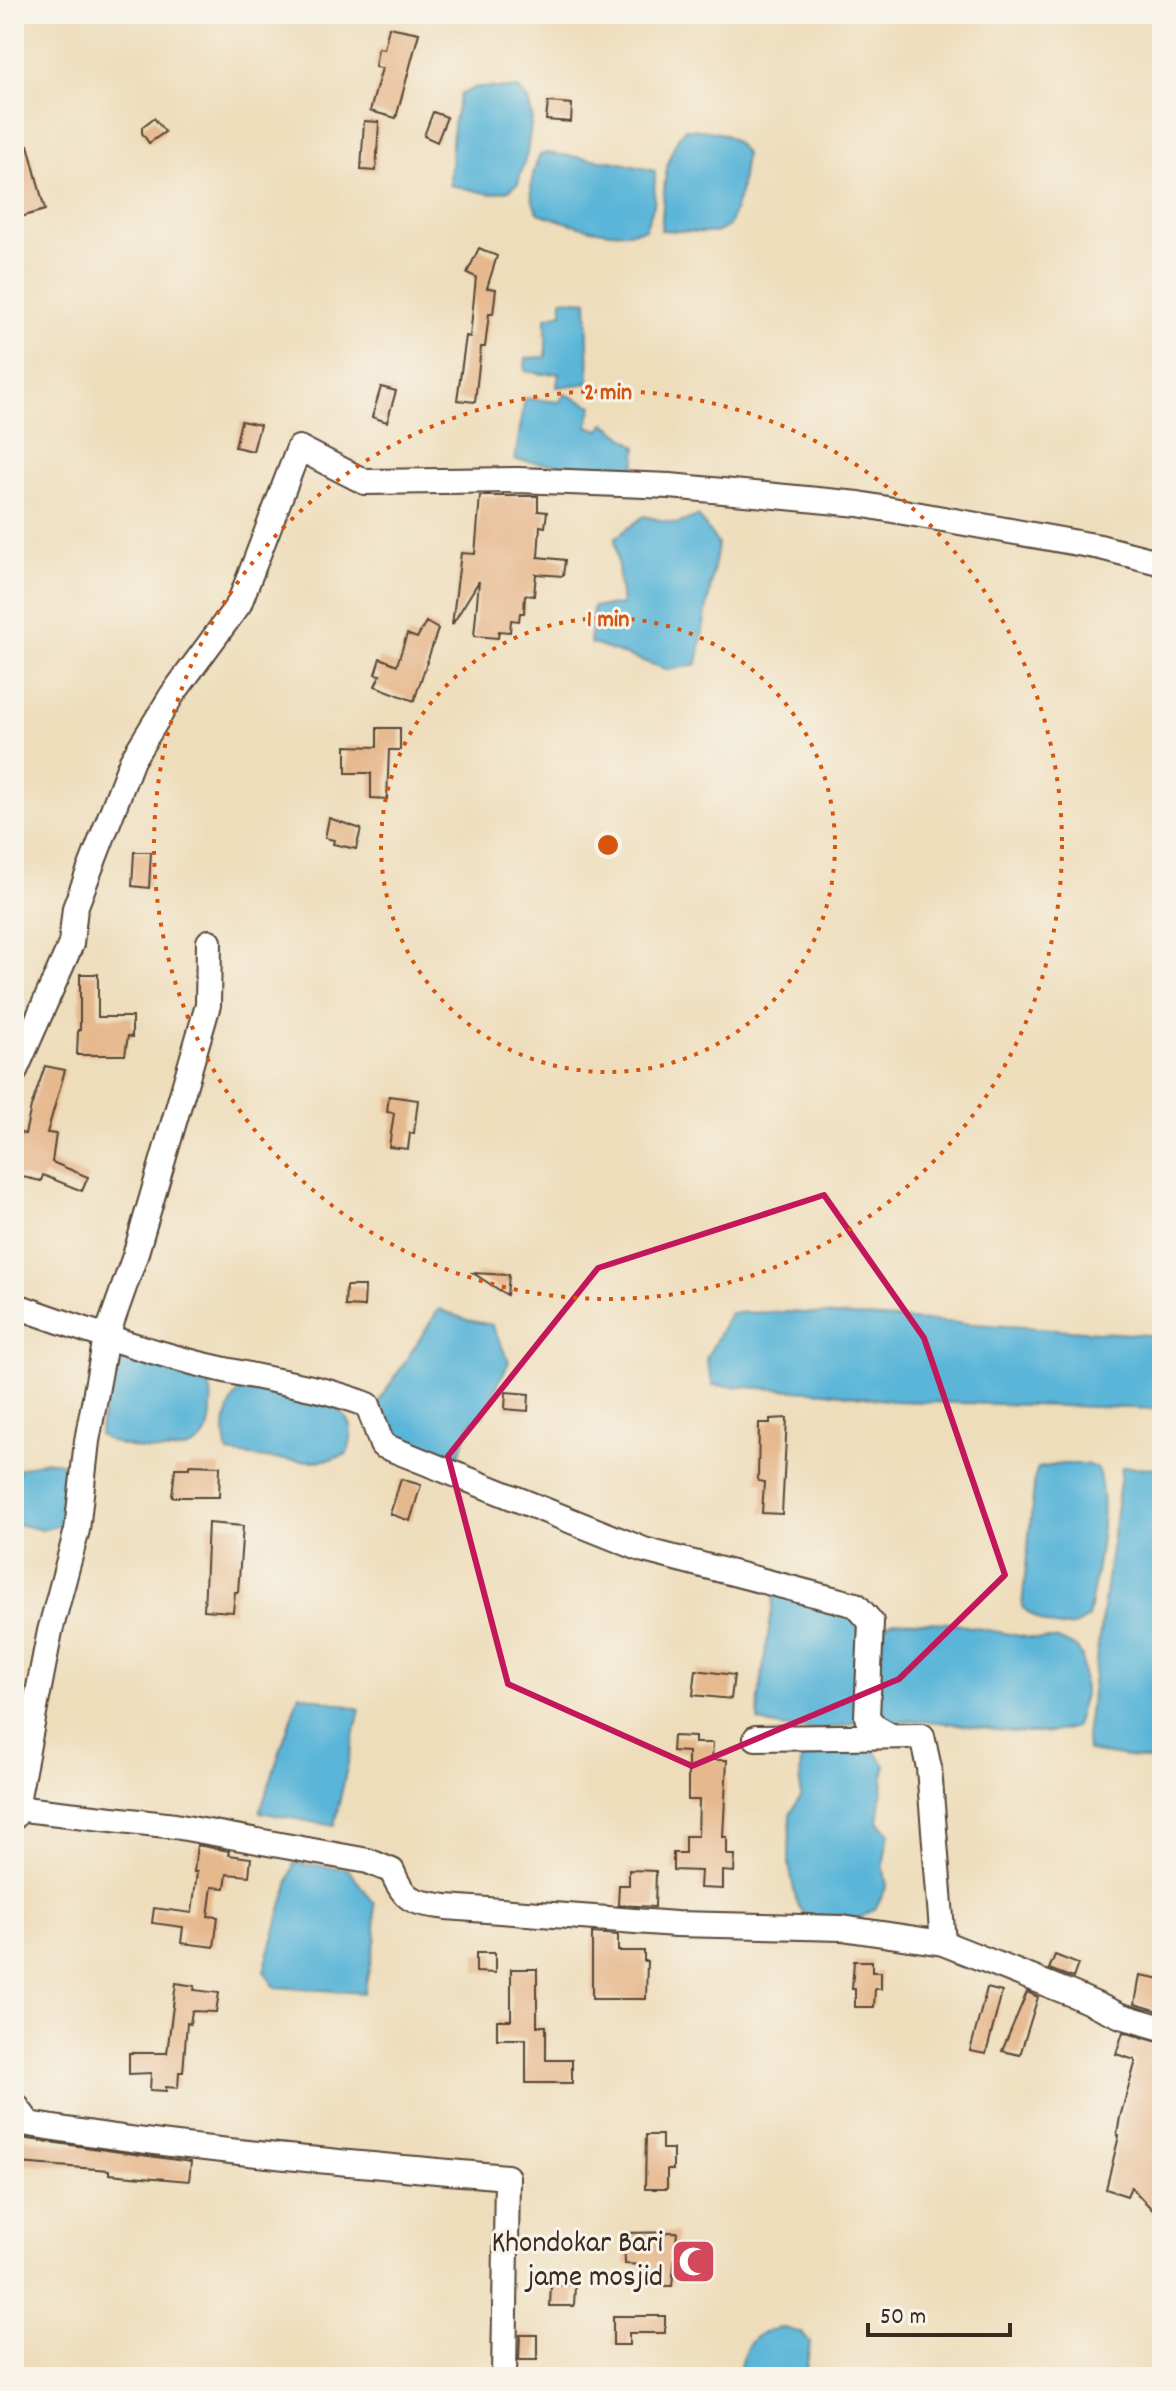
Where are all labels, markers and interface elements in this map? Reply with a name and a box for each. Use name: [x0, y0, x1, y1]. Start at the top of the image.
text: 2 min: [584, 377, 632, 411]
text: 1 min: [587, 604, 629, 638]
centre of rings: [594, 831, 622, 859]
place label: Khondokar Bari jame mosjid: [491, 2224, 663, 2301]
mosque icon: Khondokar Bari jame mosjid: [670, 2238, 718, 2286]
scale bar: [868, 2287, 1010, 2337]
text: 50 m: [880, 2301, 926, 2335]

